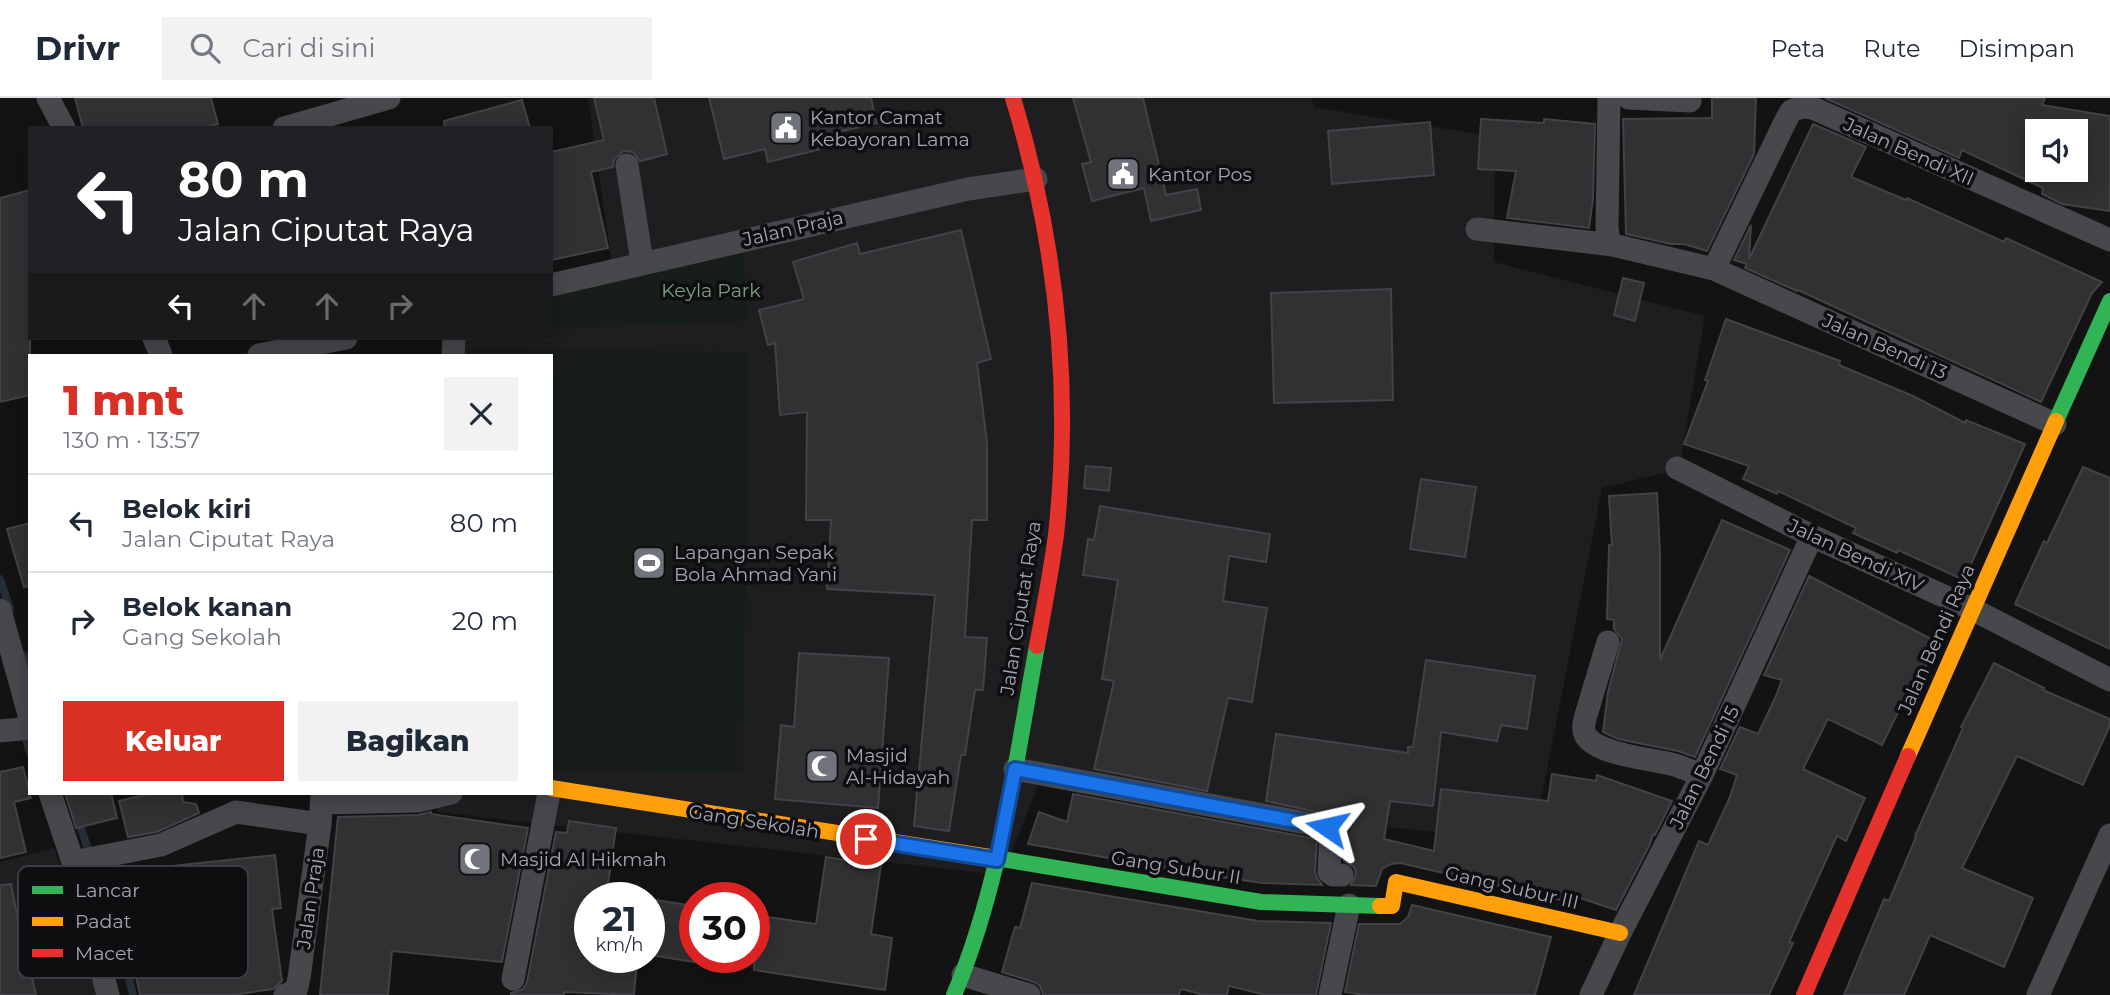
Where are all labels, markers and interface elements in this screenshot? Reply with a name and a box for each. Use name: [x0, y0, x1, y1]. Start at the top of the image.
search box: [162, 17, 652, 80]
text: Drivr: [35, 28, 120, 68]
icon: search: [186, 29, 224, 67]
text: Cari di sini: [242, 32, 376, 64]
text: Peta: [1770, 34, 1825, 63]
text: Rute: [1863, 34, 1921, 63]
text: Disimpan: [1959, 34, 2075, 63]
place label: Kantor Camat Kebayoran Lama: [810, 106, 970, 151]
public building icon: Kantor Camat Kebayoran Lama: [767, 109, 805, 147]
street label: Jalan Bendi XII: [1839, 112, 1977, 190]
map controls: [2025, 119, 2088, 182]
button: sound: [2025, 119, 2088, 182]
text: 80 m: [178, 150, 309, 209]
icon: left: [63, 154, 154, 245]
public building icon: Kantor Pos: [1104, 155, 1142, 193]
place label: Kantor Pos: [1148, 163, 1252, 186]
street label: Jalan Praja: [740, 206, 846, 251]
text: Jalan Ciputat Raya: [178, 210, 474, 249]
park label: Keyla Park: [661, 279, 761, 302]
icon: left: [162, 287, 200, 325]
icon: ahead: [235, 287, 273, 325]
icon: ahead: [308, 287, 346, 325]
icon: right: [381, 287, 419, 325]
street label: Jalan Bendi 13: [1818, 308, 1951, 384]
text: 1 mnt: [63, 374, 184, 426]
button: close: [444, 377, 518, 451]
text: 130 m · 13:57: [63, 426, 200, 454]
text: Belok kiri: [122, 493, 251, 525]
icon: left: [63, 504, 101, 542]
text: 80 m: [450, 507, 518, 539]
street label: Jalan Bendi XIV: [1783, 513, 1928, 597]
street label: Jalan Ciputat Raya: [995, 519, 1046, 698]
text: Jalan Ciputat Raya: [122, 525, 335, 553]
place label: Lapangan Sepak Bola Ahmad Yani: [674, 541, 837, 586]
sports icon: Lapangan Sepak Bola Ahmad Yani: [630, 544, 668, 582]
street label: Jalan Bendi Raya: [1893, 560, 1980, 719]
text: Belok kanan: [122, 591, 292, 623]
icon: right: [63, 602, 101, 640]
text: 20 m: [452, 605, 518, 637]
text: Gang Sekolah: [122, 623, 282, 651]
button: Keluar: [63, 701, 284, 781]
button: Bagikan: [298, 701, 518, 781]
street label: Jalan Bendi 15: [1664, 702, 1744, 833]
place label: Masjid Al-Hidayah: [846, 744, 950, 789]
mosque icon: Masjid Al-Hidayah: [803, 747, 841, 785]
position arrow: [1290, 790, 1364, 864]
street label: Gang Sekolah: [687, 800, 821, 843]
pin: [836, 809, 896, 869]
icon: arrive: [847, 820, 885, 858]
mosque icon: Masjid Al Hikmah: [456, 840, 494, 878]
street label: Jalan Praja: [292, 846, 329, 951]
street label: Gang Subur II: [1109, 846, 1242, 889]
place label: Masjid Al Hikmah: [500, 848, 667, 871]
street label: Gang Subur III: [1443, 861, 1581, 914]
legend: [18, 866, 248, 978]
text: Lancar: [75, 879, 140, 902]
speed limit sign: 30: [679, 882, 770, 973]
text: 21: [602, 897, 637, 940]
text: Padat: [75, 910, 132, 933]
text: km/h: [595, 934, 644, 956]
text: Macet: [75, 942, 134, 965]

